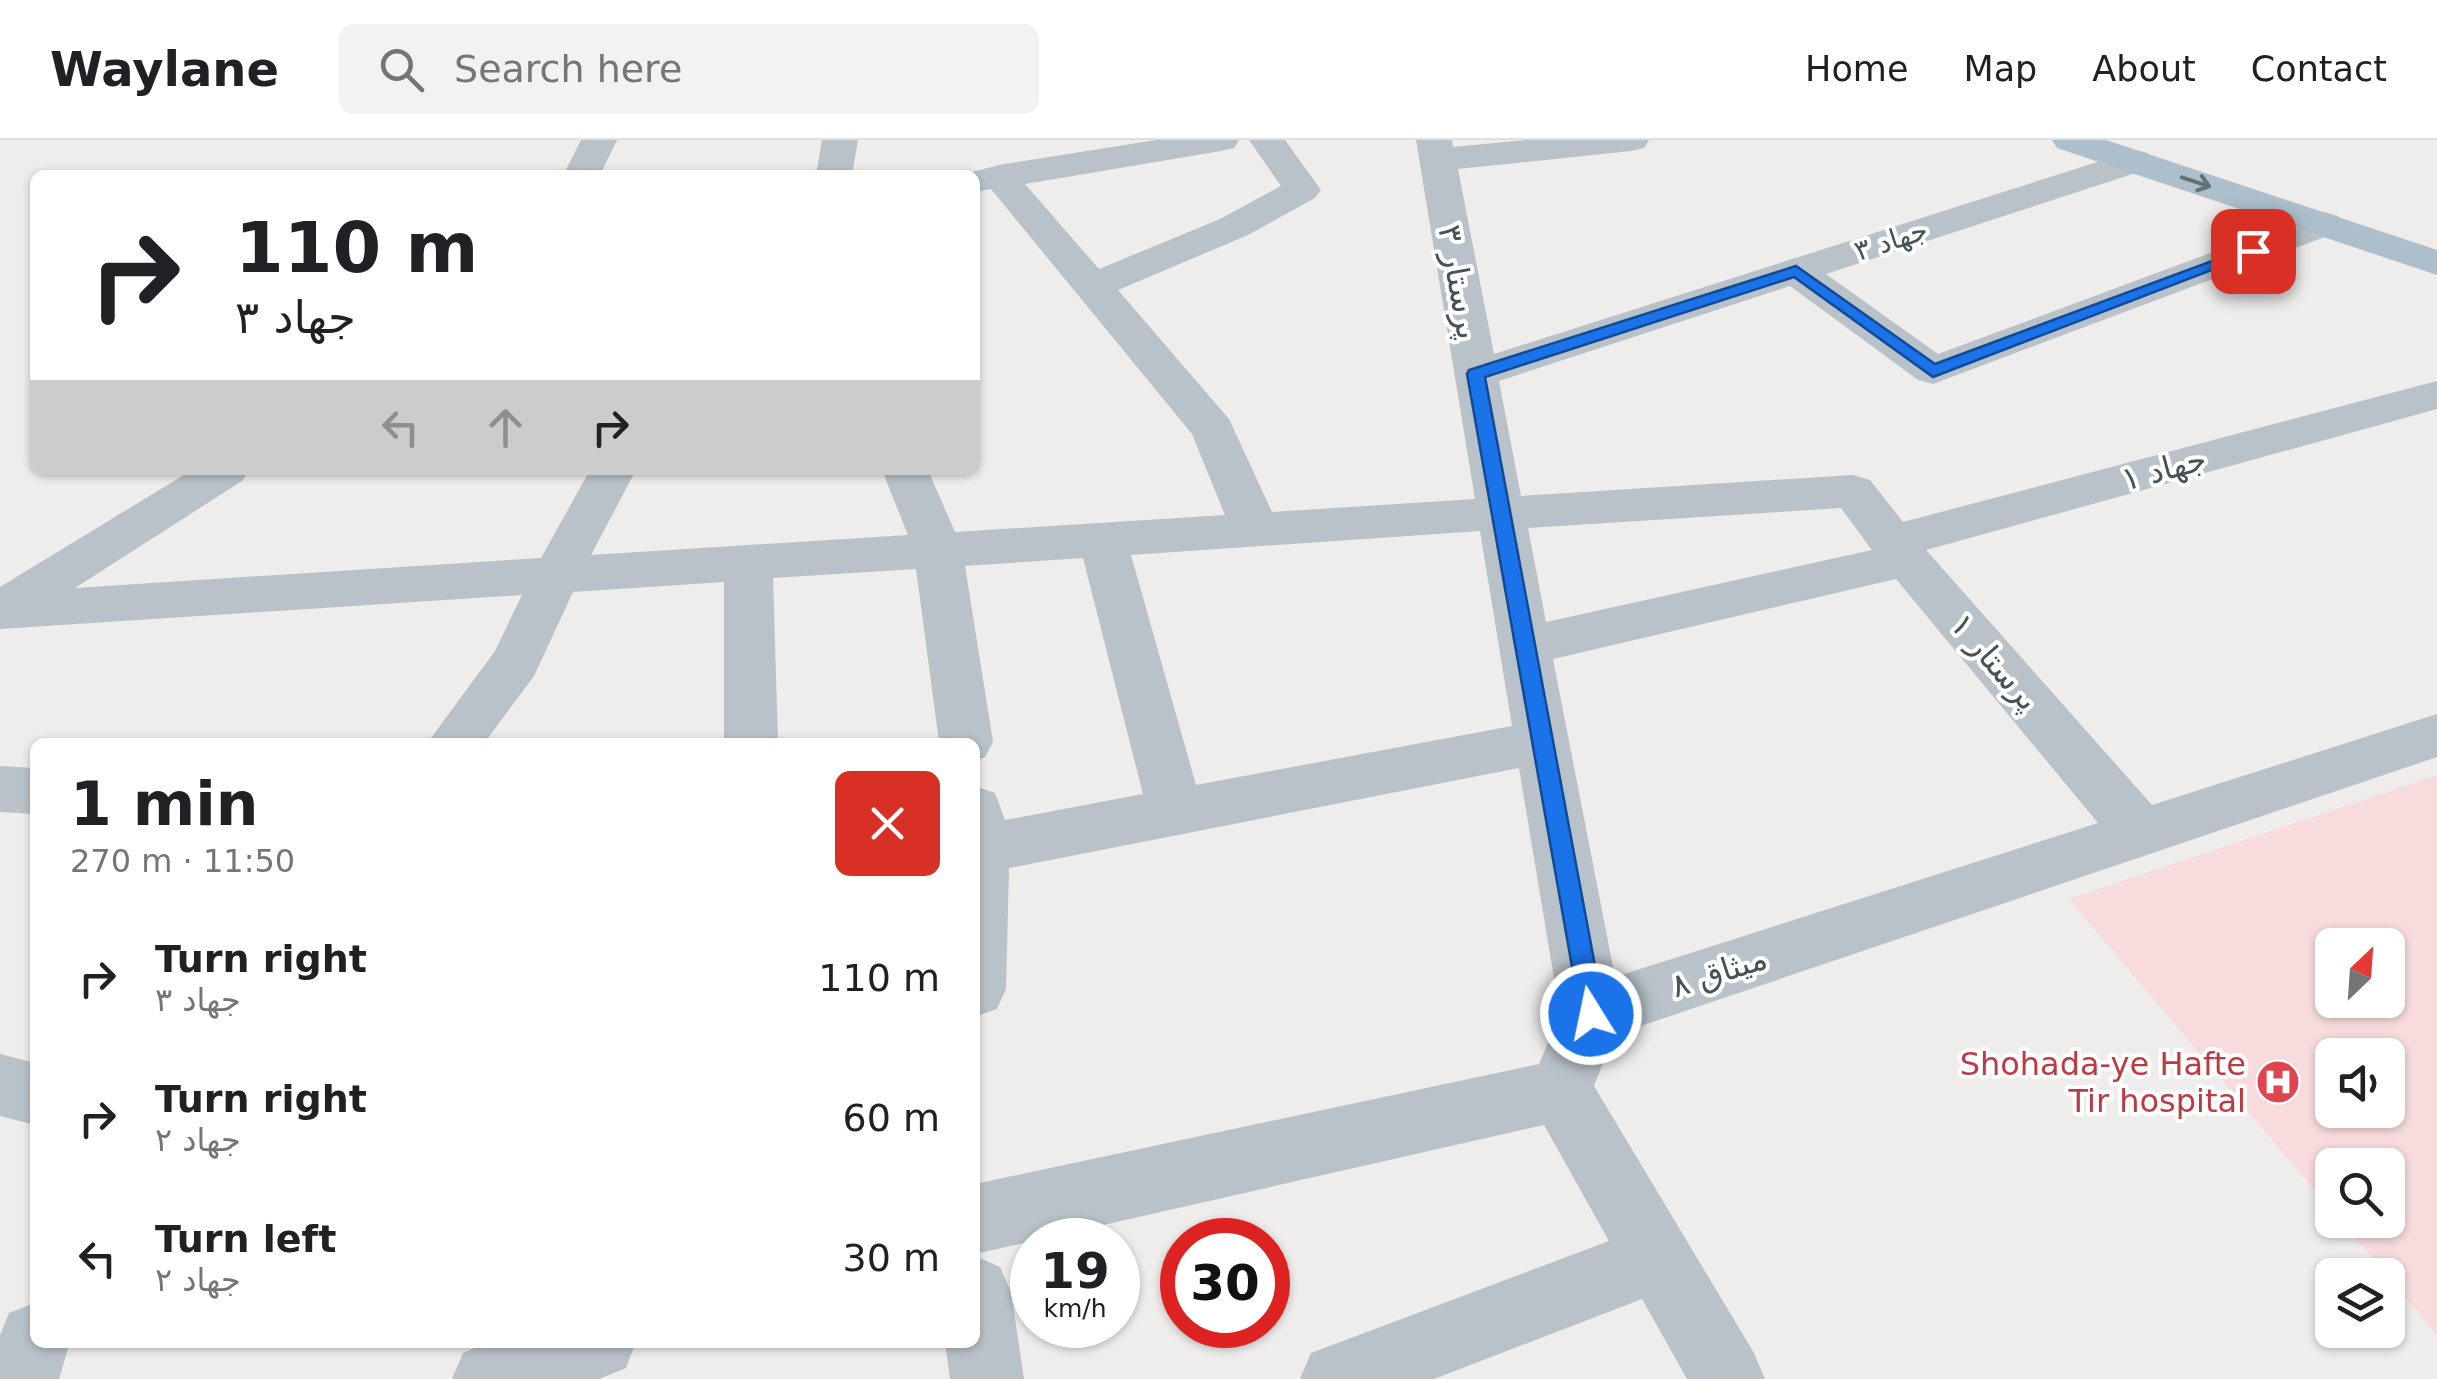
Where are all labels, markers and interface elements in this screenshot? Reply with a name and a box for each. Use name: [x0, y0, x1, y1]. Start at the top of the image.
search box: [339, 24, 1039, 114]
text: Waylane: [50, 41, 279, 97]
icon: search: [374, 42, 429, 97]
text: Search here: [454, 47, 682, 91]
text: Home: [1805, 49, 1908, 89]
text: Map: [1963, 49, 2037, 89]
text: About: [2092, 49, 2196, 89]
text: Contact: [2251, 49, 2387, 89]
one-way arrow: [2180, 174, 2212, 192]
text: 110 m: [235, 207, 478, 289]
pin: [2211, 209, 2296, 294]
icon: right: [70, 210, 200, 340]
street label: جهاد ۳: [1850, 213, 1932, 268]
street label: پرستار ۳: [1430, 222, 1488, 342]
icon: arrive: [2226, 224, 2281, 279]
text: جهاد ۳: [235, 291, 356, 344]
icon: left: [373, 400, 428, 455]
icon: ahead: [478, 400, 533, 455]
icon: right: [583, 400, 638, 455]
street label: جهاد ۱: [2118, 440, 2210, 498]
street label: پرستار ۱: [1943, 606, 2047, 718]
text: 1 min: [70, 769, 258, 839]
button: close: [835, 771, 940, 876]
text: 270 m · 11:50: [70, 842, 295, 880]
north arrow: [2315, 928, 2405, 1018]
map controls: [2315, 928, 2405, 1348]
text: Turn right: [155, 937, 367, 981]
street label: میثاق ۸: [1666, 939, 1772, 1005]
icon: right: [70, 951, 125, 1006]
text: 110 m: [818, 956, 940, 1000]
position arrow: [1539, 962, 1643, 1066]
text: جهاد ۳: [155, 981, 241, 1019]
button: sound: [2315, 1038, 2405, 1128]
place label: Shohada-ye Hafte Tir hospital: [1960, 1045, 2246, 1120]
hospital icon: Shohada-ye Hafte Tir hospital: [2255, 1059, 2301, 1105]
text: Turn right: [155, 1077, 367, 1121]
icon: right: [70, 1091, 125, 1146]
text: 60 m: [843, 1096, 940, 1140]
text: جهاد ۲: [155, 1121, 241, 1159]
button: search: [2315, 1148, 2405, 1238]
text: Turn left: [155, 1217, 336, 1261]
speed limit sign: 30: [1160, 1218, 1290, 1348]
icon: left: [70, 1231, 125, 1286]
text: 30 m: [843, 1236, 940, 1280]
text: 19: [1040, 1242, 1110, 1300]
button: layers: [2315, 1258, 2405, 1348]
text: جهاد ۲: [155, 1261, 241, 1299]
text: km/h: [1043, 1294, 1107, 1323]

